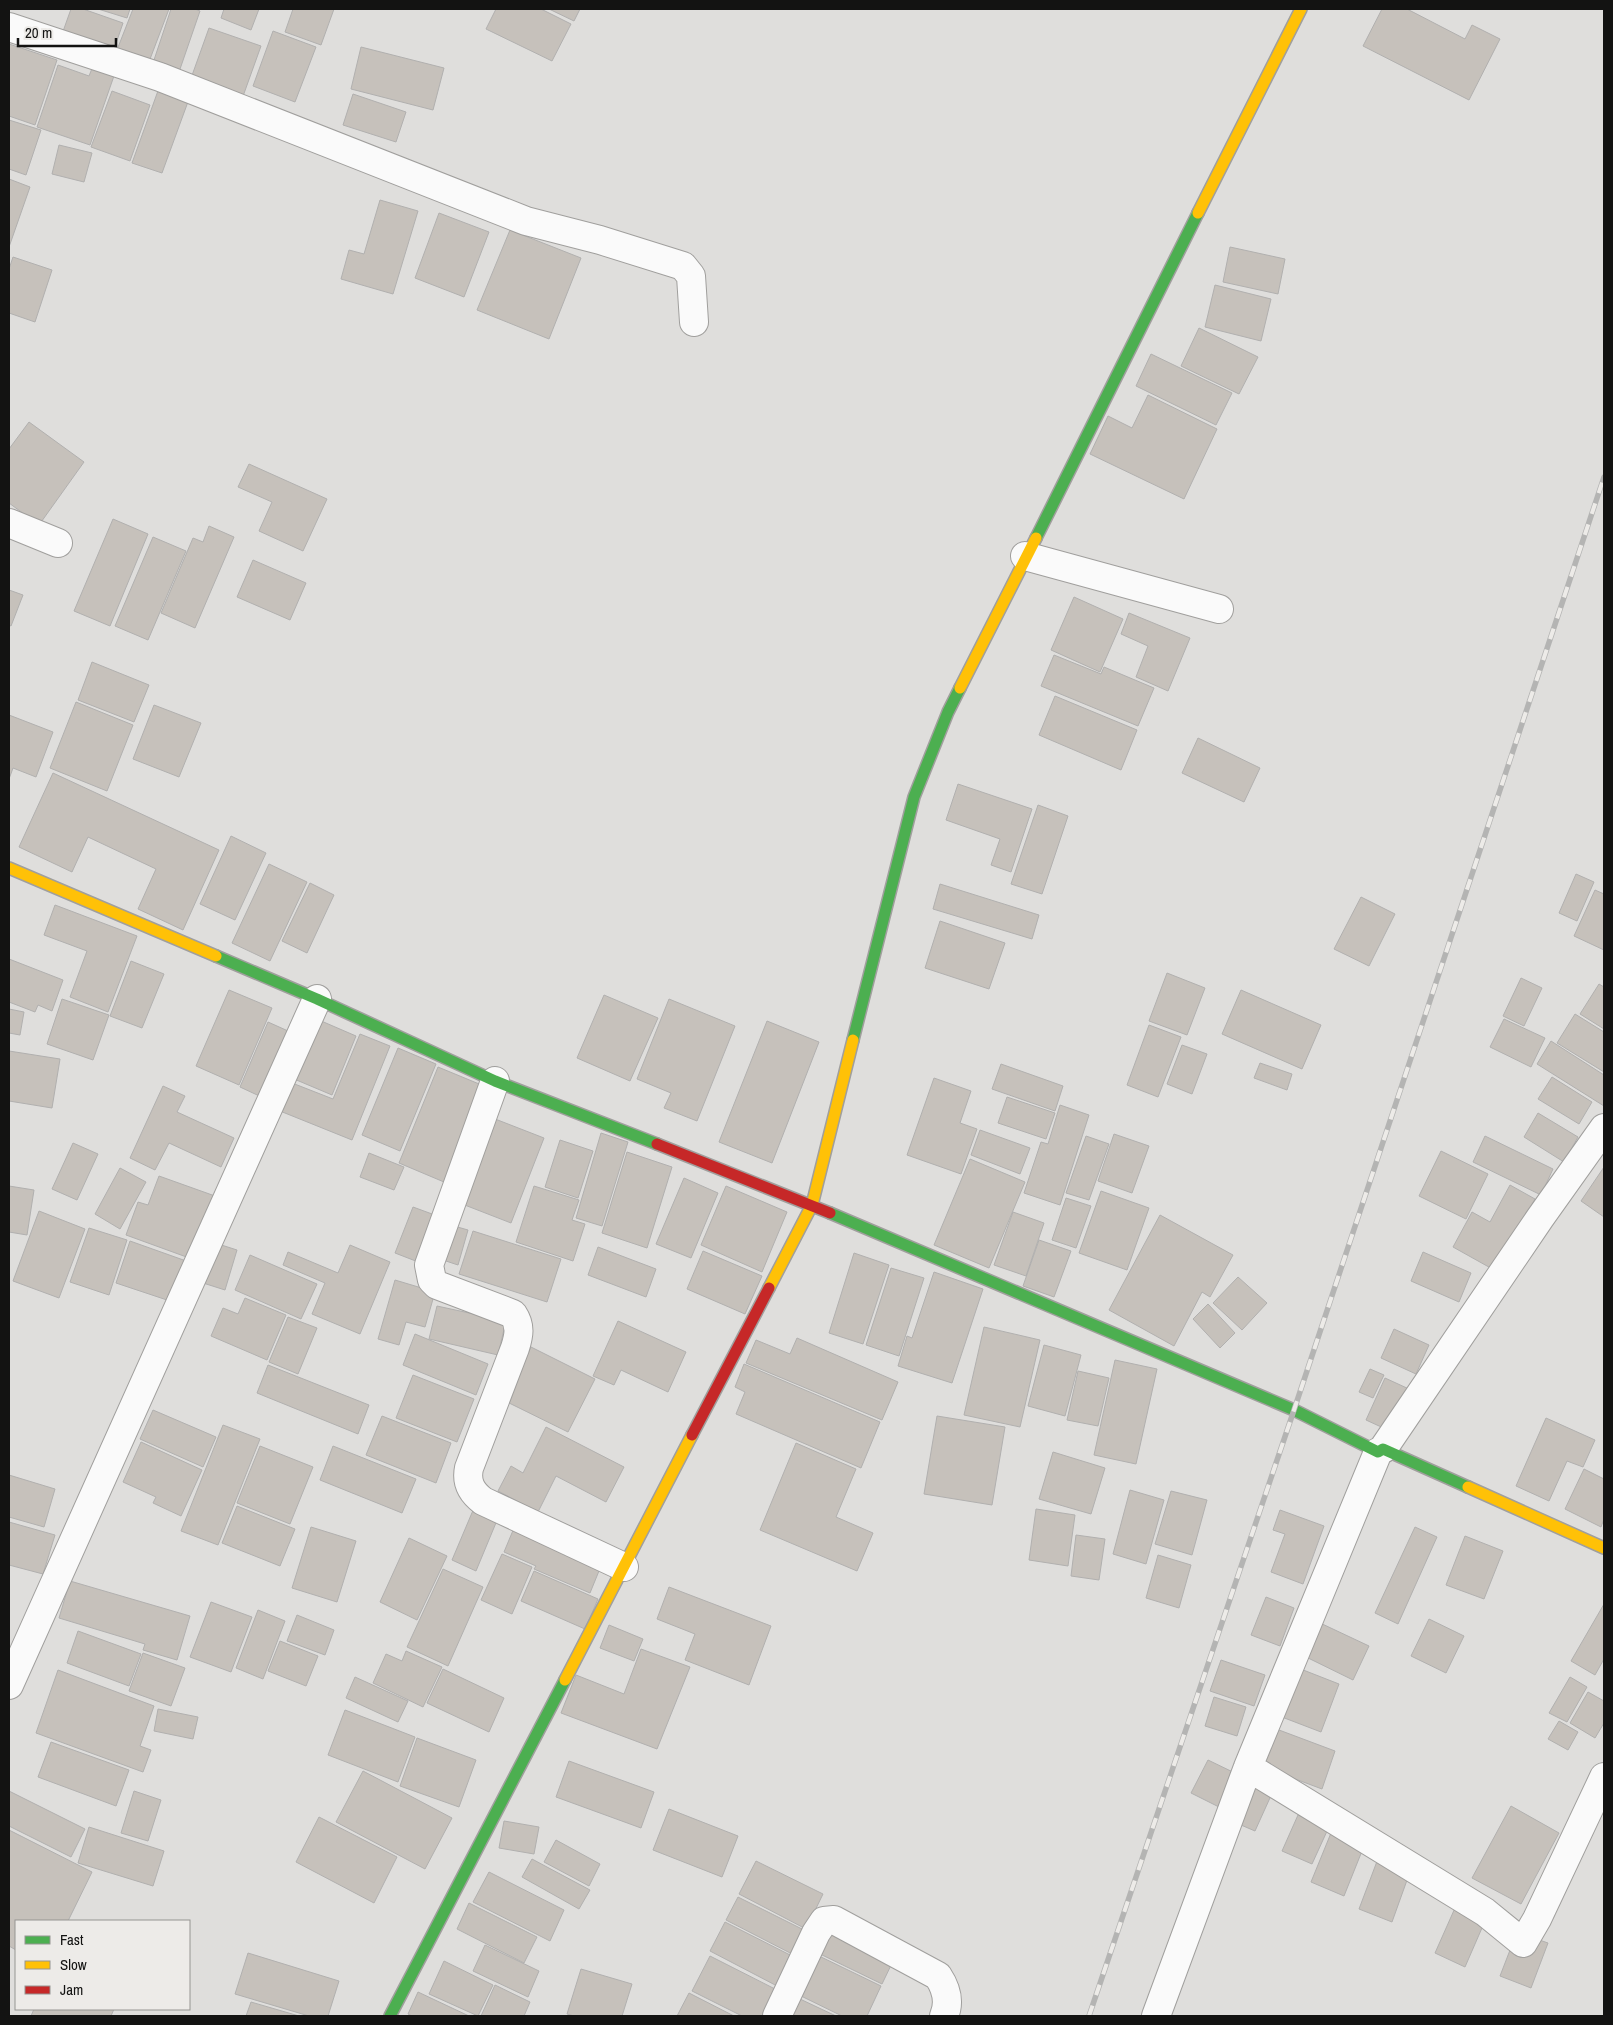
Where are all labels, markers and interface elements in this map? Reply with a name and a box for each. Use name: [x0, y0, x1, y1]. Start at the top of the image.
scale bar: [18, 15, 115, 47]
text: 20 m: [25, 22, 52, 43]
legend: [15, 1920, 190, 2010]
text: Fast: [60, 1929, 84, 1950]
text: Slow: [60, 1954, 87, 1975]
text: Jam: [60, 1979, 83, 2000]

